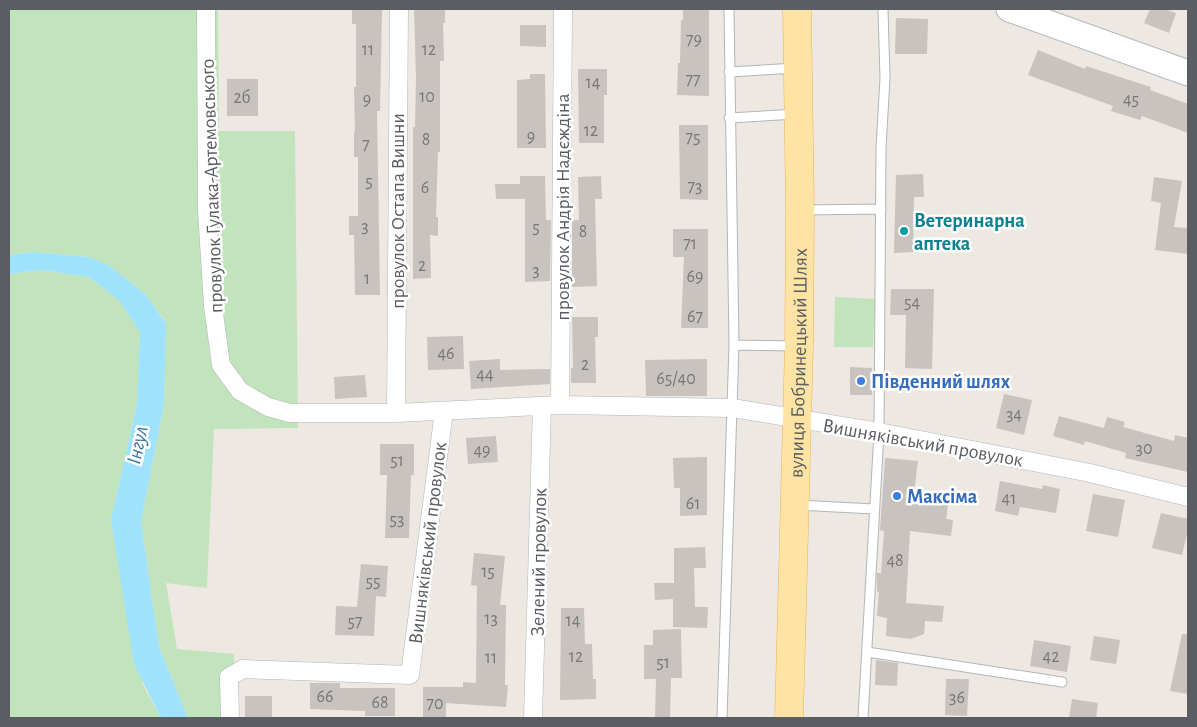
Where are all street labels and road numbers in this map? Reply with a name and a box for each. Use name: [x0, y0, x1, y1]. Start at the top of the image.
street label: провулок Гулака-Артемовського: [198, 58, 226, 314]
street label: провулок Андрія Надєждіна: [553, 93, 573, 321]
street label: провулок Остапа Вишни: [388, 113, 408, 309]
street label: вулиця Бобринецький Шлях: [786, 248, 811, 478]
street label: Вишняківський провулок: [821, 415, 1025, 470]
street label: Вишняківський провулок: [406, 441, 450, 645]
street label: Зелений провулок: [528, 488, 550, 636]

